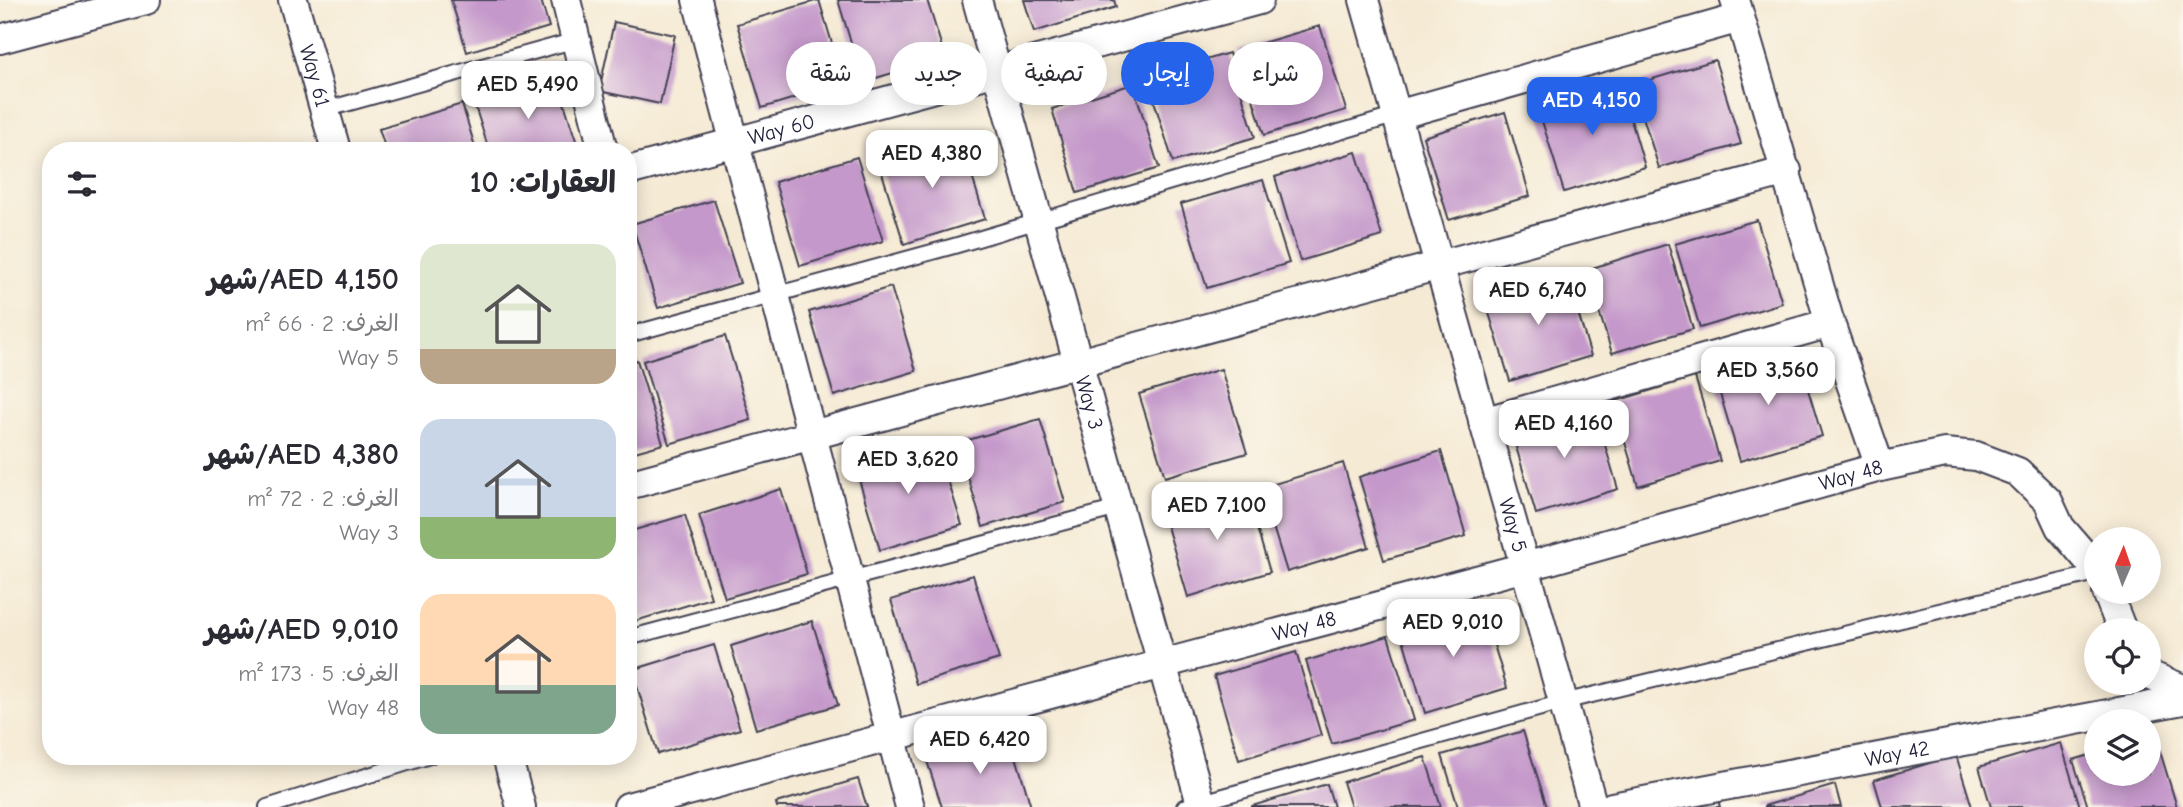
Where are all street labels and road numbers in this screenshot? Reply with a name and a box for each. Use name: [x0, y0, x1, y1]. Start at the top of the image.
street label: Way 61: [294, 42, 335, 110]
street label: Way 60: [745, 109, 818, 150]
street label: Way 3: [1070, 373, 1108, 432]
street label: Way 48: [1816, 455, 1885, 496]
street label: Way 5: [1494, 495, 1532, 555]
street label: Way 48: [1270, 606, 1339, 646]
street label: Way 42: [1863, 736, 1931, 771]

